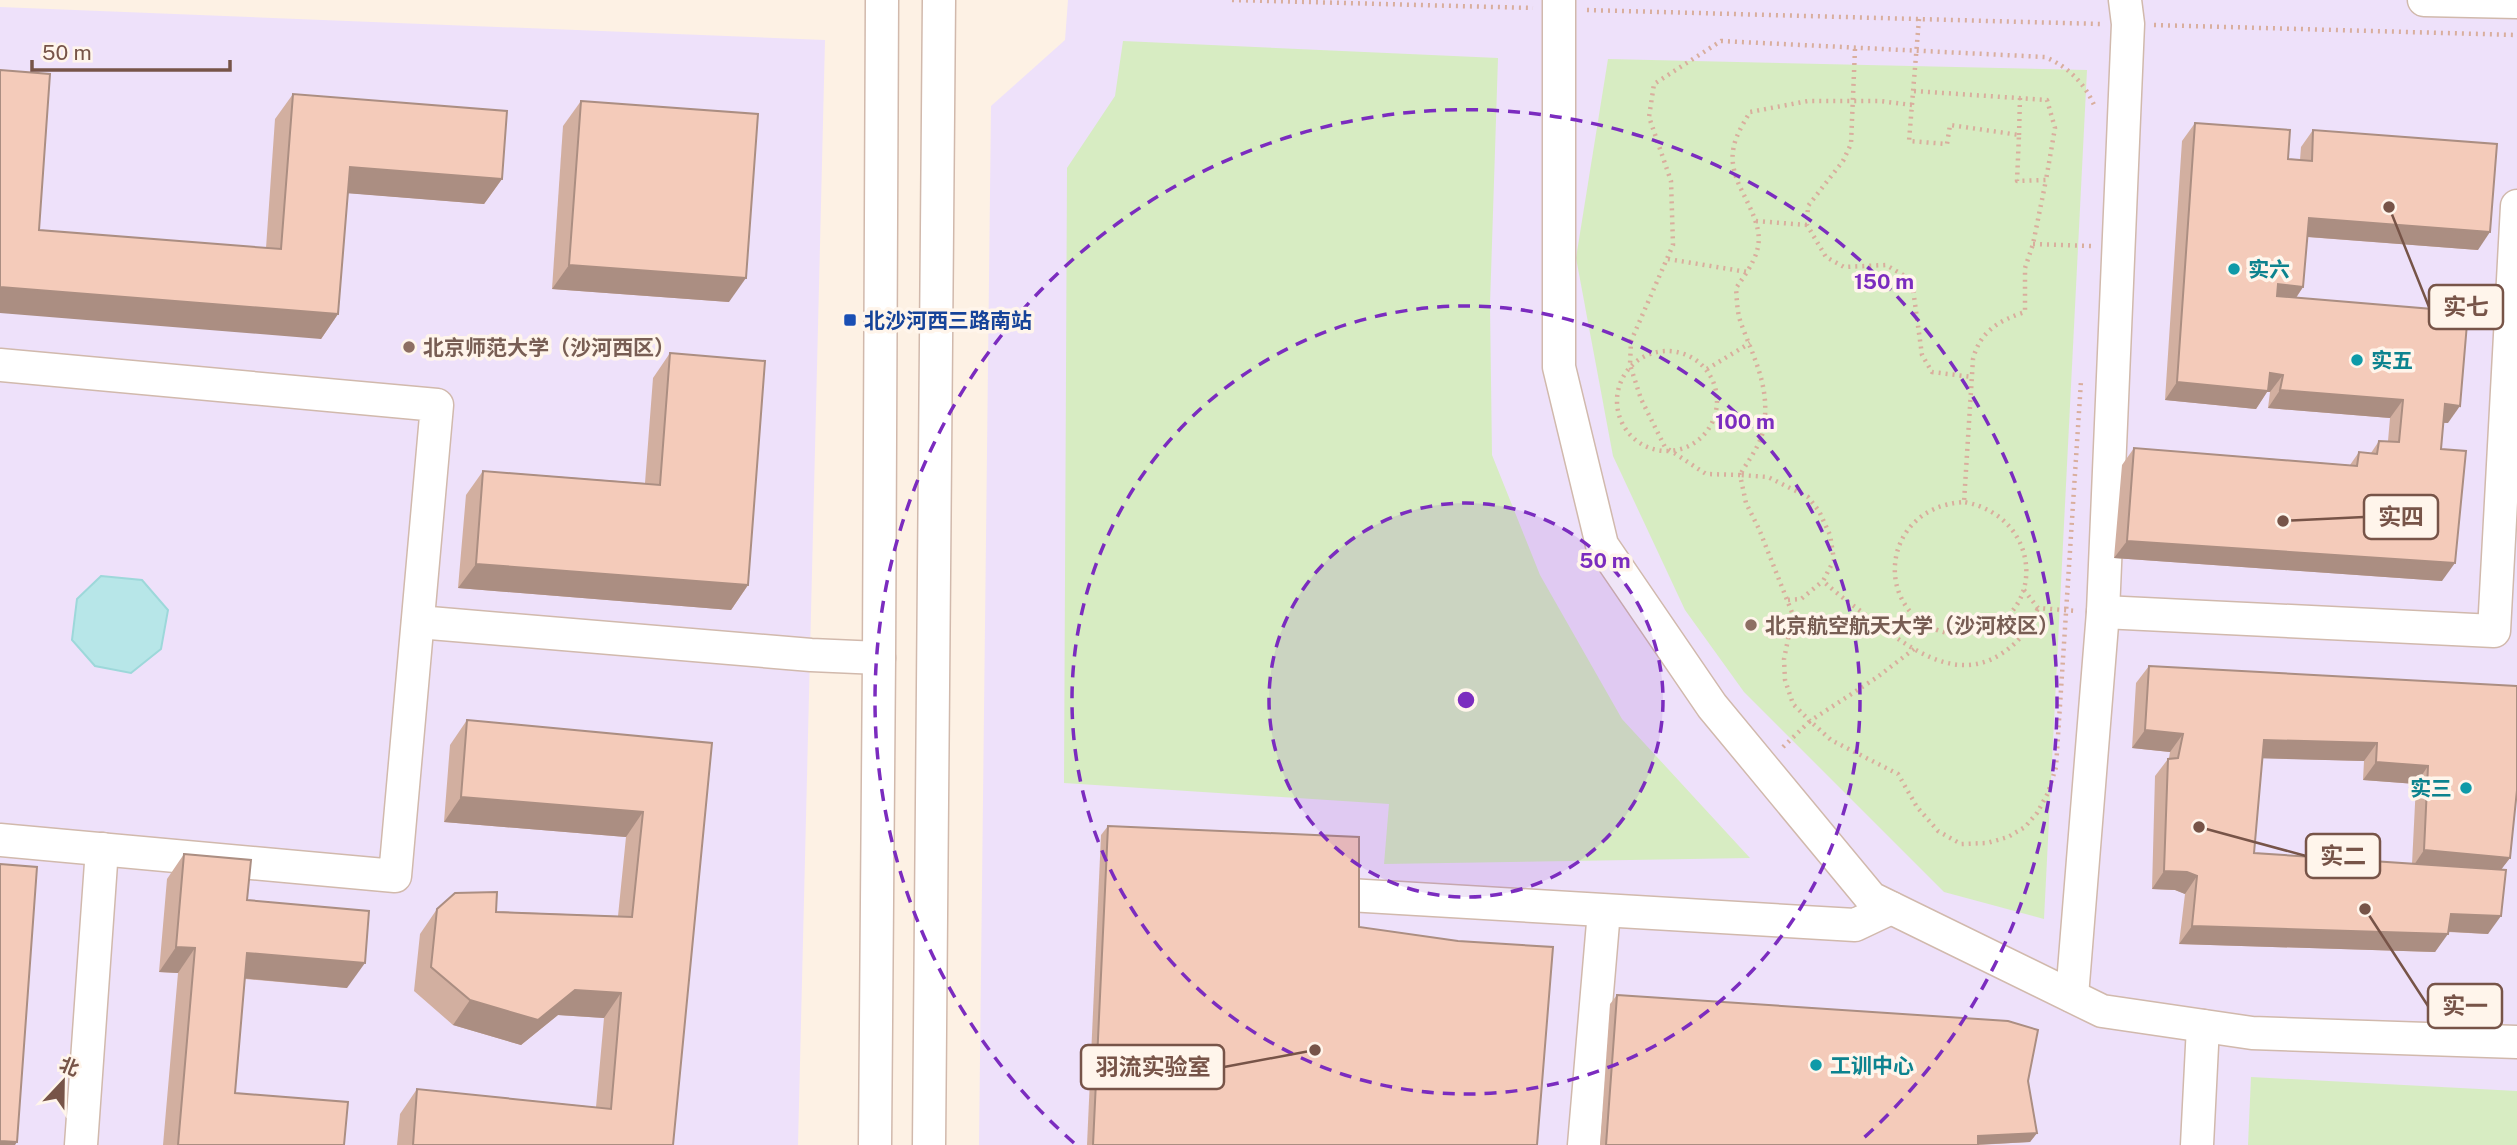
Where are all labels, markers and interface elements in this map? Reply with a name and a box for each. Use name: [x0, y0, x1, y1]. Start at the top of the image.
scale bar: [32, 28, 229, 72]
text: 50 m: [42, 40, 92, 65]
place label: 实六: [2248, 257, 2290, 282]
marker: 实六: [2226, 261, 2242, 277]
text: 150 m: [1854, 269, 1914, 294]
callout: 实七: [2429, 285, 2503, 329]
text: 实七: [2443, 293, 2489, 320]
place label: 北沙河西三路南站: [864, 308, 1032, 333]
marker: 北沙河西三路南站: [842, 312, 858, 328]
place label: 北京师范大学（沙河西区）: [423, 335, 675, 360]
marker: 北京师范大学（沙河西区）: [401, 339, 417, 355]
place label: 实五: [2371, 348, 2413, 373]
marker: 实五: [2349, 352, 2365, 368]
text: 100 m: [1715, 409, 1775, 434]
callout: 实四: [2364, 495, 2438, 539]
text: 实四: [2378, 503, 2424, 530]
text: 50 m: [1579, 548, 1631, 573]
place label: 北京航空航天大学（沙河校区）: [1765, 613, 2059, 638]
marker: 北京航空航天大学（沙河校区）: [1743, 617, 1759, 633]
centre of rings: [1454, 688, 1478, 712]
place label: 实三: [2410, 776, 2452, 801]
marker: 实三: [2458, 780, 2474, 796]
callout: 实二: [2306, 834, 2380, 878]
text: 实二: [2320, 842, 2366, 869]
callout: 实一: [2428, 984, 2502, 1028]
text: 实一: [2442, 992, 2488, 1019]
callout: 羽流实验室: [1081, 1045, 1224, 1089]
north arrow: [28, 1047, 98, 1117]
text: 北: [56, 1052, 82, 1080]
text: 羽流实验室: [1096, 1053, 1211, 1080]
place label: 工训中心: [1830, 1053, 1914, 1078]
marker: 工训中心: [1808, 1057, 1824, 1073]

